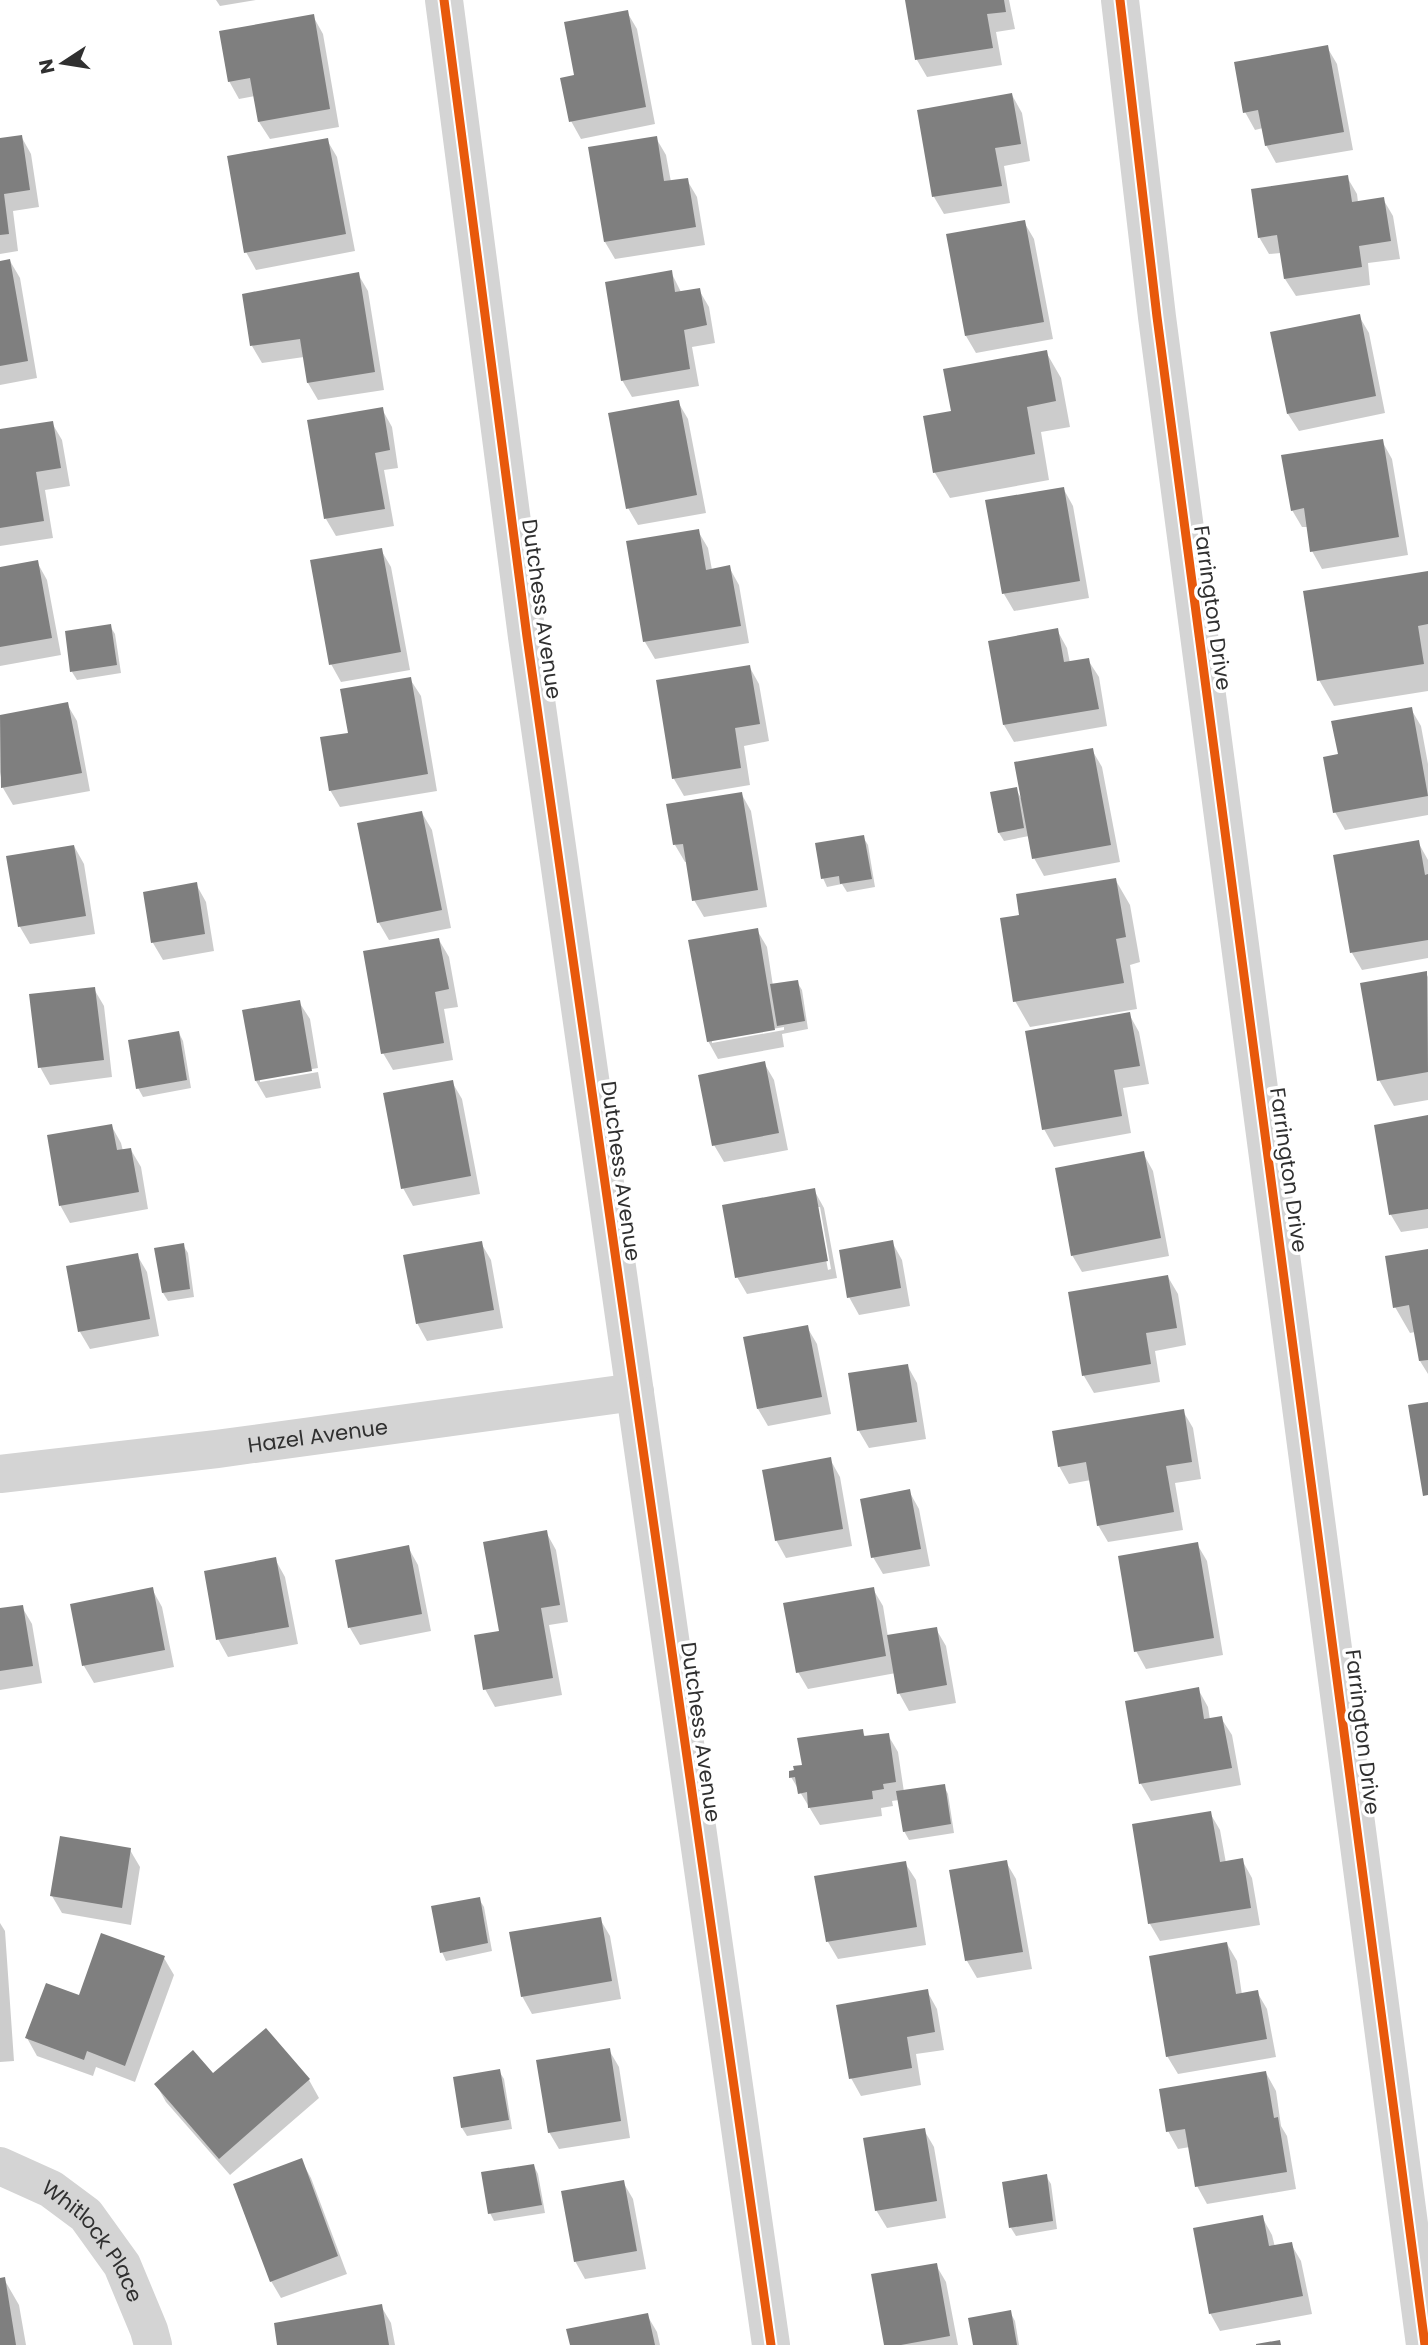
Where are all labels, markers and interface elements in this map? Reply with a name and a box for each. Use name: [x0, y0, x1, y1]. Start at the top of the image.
north arrow: [28, 28, 98, 98]
text: N: [32, 57, 62, 76]
street label: Dutchess Avenue: [515, 517, 569, 701]
street label: Farrington Drive: [1187, 524, 1239, 692]
street label: Dutchess Avenue: [594, 1079, 648, 1263]
street label: Farrington Drive: [1263, 1086, 1315, 1254]
street label: Hazel Avenue: [246, 1411, 389, 1459]
street label: Dutchess Avenue: [674, 1640, 728, 1824]
street label: Farrington Drive: [1338, 1648, 1388, 1816]
street label: Whitlock Place: [36, 2173, 150, 2306]

